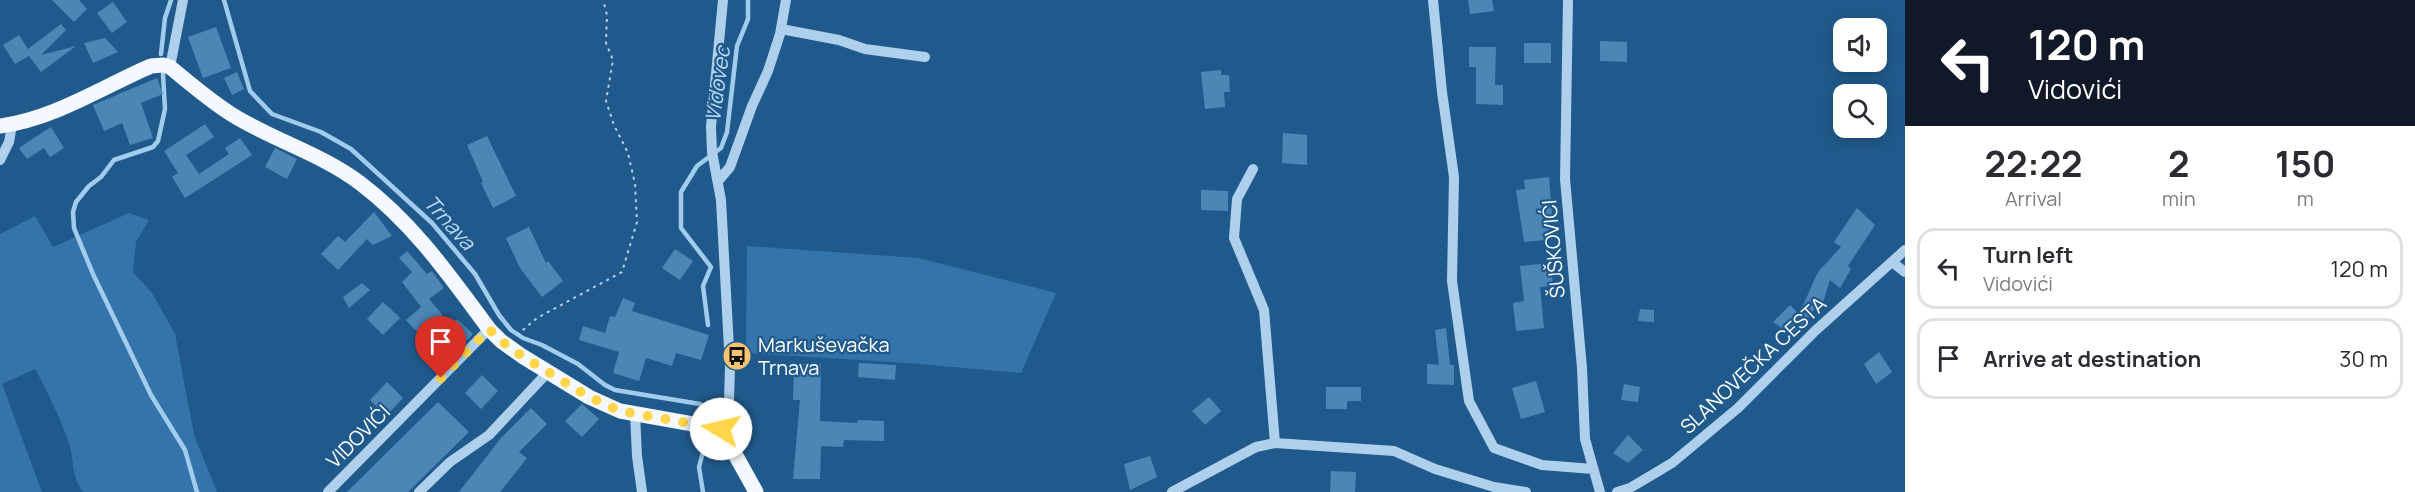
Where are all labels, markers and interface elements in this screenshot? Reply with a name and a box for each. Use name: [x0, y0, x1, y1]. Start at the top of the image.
text: 120 m: [2028, 15, 2145, 73]
map controls: [1833, 18, 1887, 138]
button: sound: [1833, 18, 1887, 72]
icon: left: [1929, 24, 2007, 102]
water label: Vidovec: [698, 42, 736, 123]
text: Vidovići: [2028, 70, 2122, 107]
button: search: [1833, 84, 1887, 138]
text: 22:22: [1984, 139, 2083, 188]
text: 2: [2168, 139, 2189, 188]
text: 150: [2275, 139, 2336, 188]
text: Arrival: [2005, 185, 2062, 212]
text: min: [2162, 185, 2196, 212]
text: m: [2297, 185, 2314, 212]
water label: Trnava: [418, 189, 483, 256]
street label: ŠUŠKOVIĆI: [1535, 199, 1571, 299]
text: Turn left: [1983, 240, 2073, 270]
icon: left: [1932, 252, 1965, 285]
text: 120 m: [2330, 254, 2388, 284]
text: Vidovići: [1983, 270, 2053, 297]
street label: SLANOVEČKA CESTA: [1674, 290, 1832, 440]
pin: [415, 316, 466, 378]
icon: arrive: [424, 325, 457, 358]
place label: Markuševačka Trnava: [758, 331, 890, 381]
bus stop icon: Markuševačka Trnava: [721, 340, 753, 372]
icon: arrive: [1932, 342, 1965, 375]
text: Arrive at destination: [1983, 344, 2201, 374]
text: 30 m: [2339, 344, 2388, 374]
position arrow: [689, 397, 753, 461]
street label: VIDOVIĆI: [320, 398, 396, 474]

